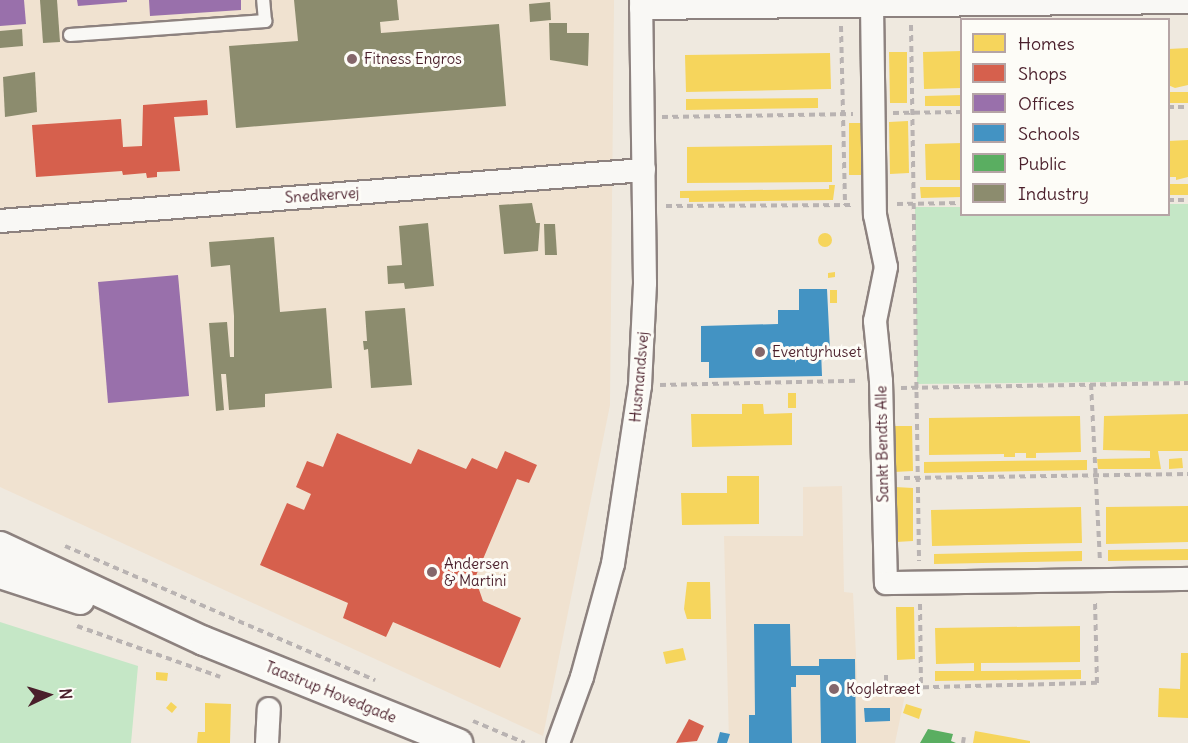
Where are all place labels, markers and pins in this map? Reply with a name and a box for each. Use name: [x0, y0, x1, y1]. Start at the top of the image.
place label: Fitness Engros: [364, 50, 462, 68]
marker: Fitness Engros: [345, 52, 359, 66]
place label: Eventyrhuset: [772, 343, 862, 361]
marker: Eventyrhuset: [753, 345, 767, 359]
place label: Andersen & Martini: [444, 554, 509, 589]
marker: Andersen & Martini: [425, 565, 439, 579]
place label: Kogletræet: [846, 680, 920, 698]
marker: Kogletræet: [827, 682, 841, 696]

